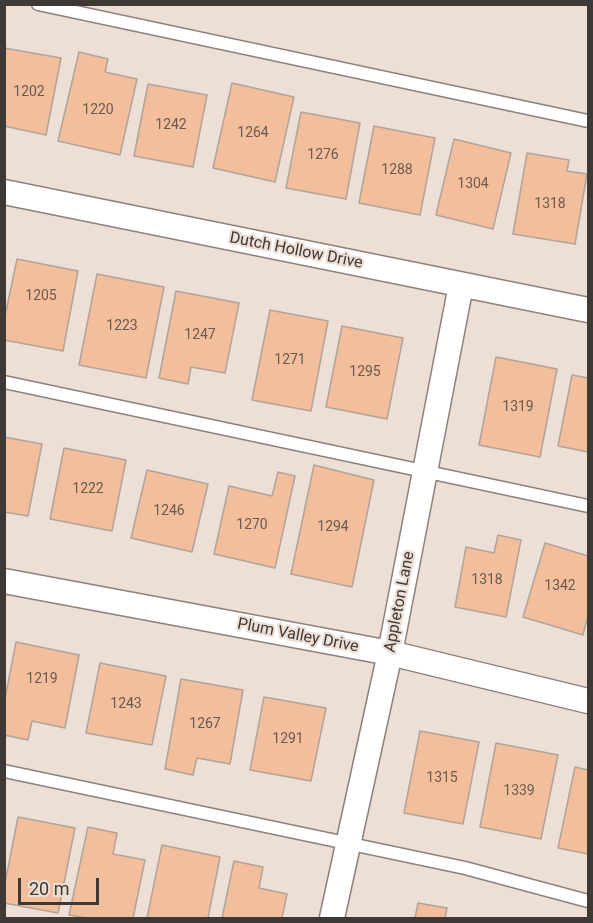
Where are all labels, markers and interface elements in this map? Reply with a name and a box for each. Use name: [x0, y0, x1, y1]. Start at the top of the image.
house number: 1202: [13, 84, 45, 100]
house number: 1220: [82, 102, 114, 118]
house number: 1242: [155, 117, 187, 133]
house number: 1264: [237, 125, 269, 141]
house number: 1276: [307, 147, 339, 163]
house number: 1288: [381, 162, 413, 178]
house number: 1304: [457, 176, 489, 192]
house number: 1318: [534, 196, 566, 212]
street label: Dutch Hollow Drive: [228, 229, 364, 273]
house number: 1205: [25, 288, 57, 304]
house number: 1223: [106, 318, 138, 334]
house number: 1247: [184, 327, 216, 343]
house number: 1271: [274, 352, 306, 368]
house number: 1295: [349, 364, 381, 380]
house number: 1319: [502, 399, 534, 415]
house number: 1222: [72, 481, 104, 497]
house number: 1246: [153, 503, 185, 519]
house number: 1270: [236, 517, 268, 533]
house number: 1294: [317, 519, 349, 535]
street label: Appleton Lane: [381, 550, 419, 654]
house number: 1318: [471, 572, 503, 588]
house number: 1342: [544, 578, 576, 594]
street label: Plum Valley Drive: [236, 615, 360, 657]
house number: 1219: [26, 671, 58, 687]
house number: 1243: [110, 696, 142, 712]
house number: 1267: [189, 716, 221, 732]
house number: 1291: [272, 731, 304, 747]
house number: 1315: [426, 770, 458, 786]
house number: 1339: [503, 783, 535, 799]
scale bar: [21, 866, 102, 904]
text: 20 m: [29, 878, 69, 899]

